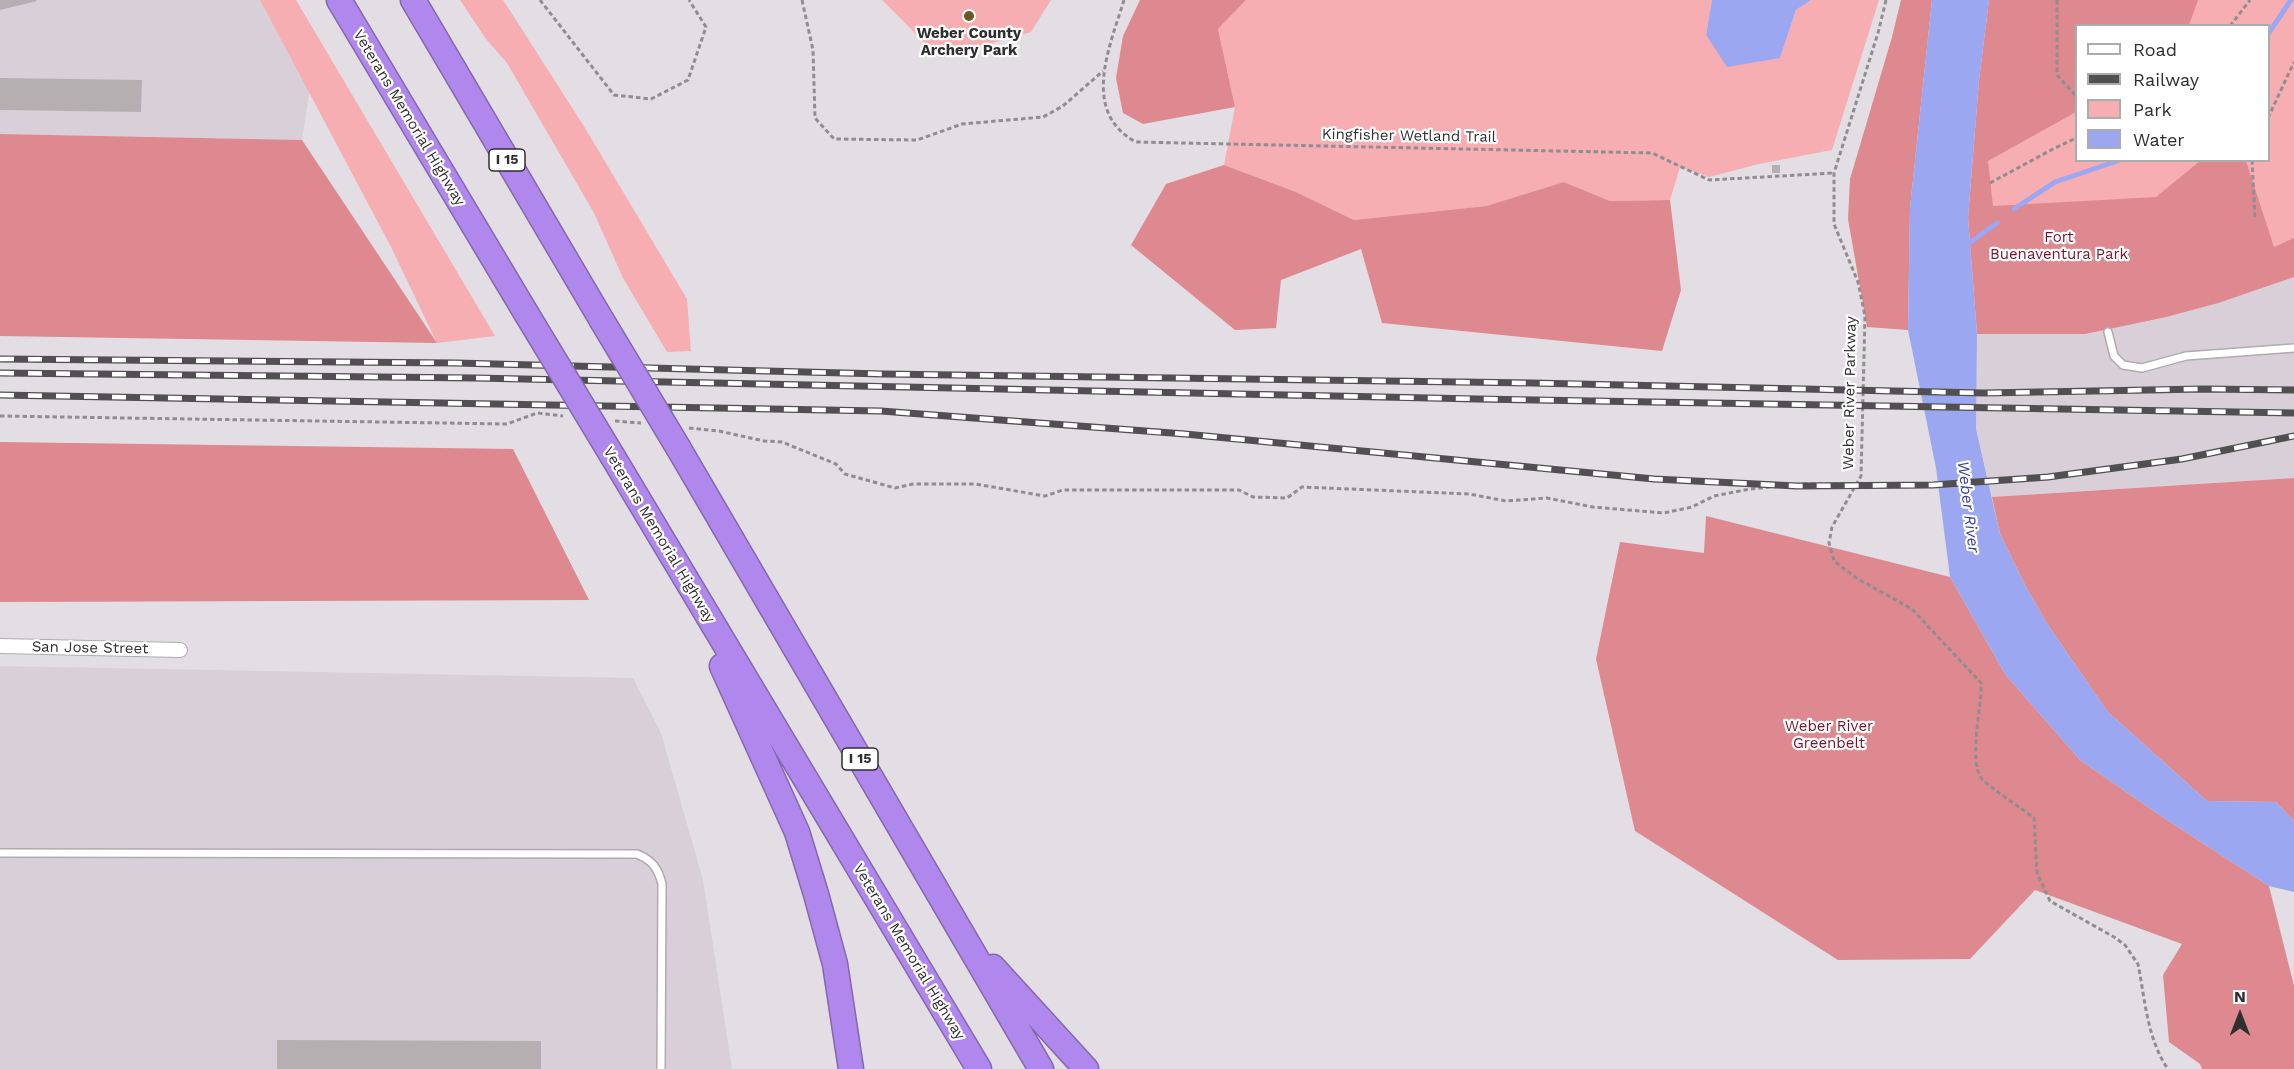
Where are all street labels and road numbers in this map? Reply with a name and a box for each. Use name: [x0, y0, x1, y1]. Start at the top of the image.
street label: Veterans Memorial Highway: [349, 27, 469, 209]
street label: Kingfisher Wetland Trail: [1322, 125, 1496, 147]
road number: I 15: [489, 149, 525, 171]
street label: Weber River Parkway: [1840, 316, 1860, 470]
street label: Veterans Memorial Highway: [599, 444, 719, 626]
street label: San Jose Street: [32, 638, 148, 658]
road number: I 15: [842, 748, 878, 770]
street label: Veterans Memorial Highway: [849, 861, 969, 1043]

